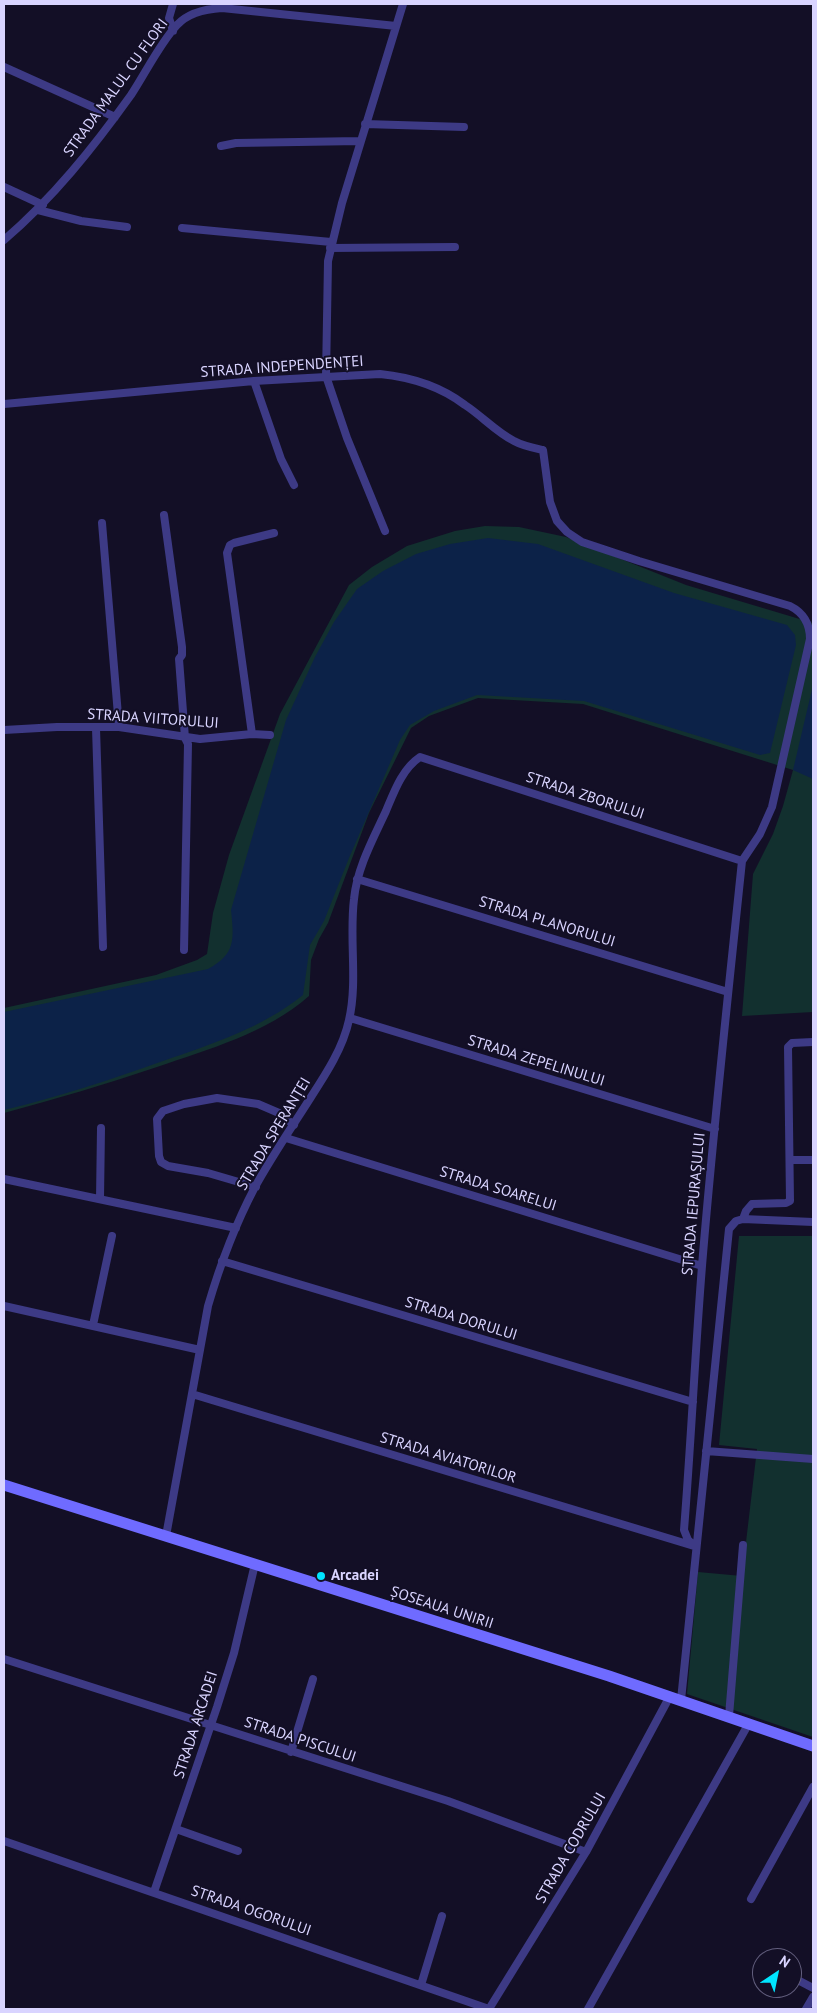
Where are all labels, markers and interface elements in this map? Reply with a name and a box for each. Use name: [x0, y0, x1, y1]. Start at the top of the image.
street label: STRADA MALUL CU FLORI: [60, 15, 172, 161]
street label: STRADA INDEPENDENȚEI: [200, 352, 364, 382]
street label: STRADA VIITORULUI: [87, 705, 219, 733]
street label: STRADA ZBORULUI: [523, 768, 647, 824]
street label: STRADA PLANORULUI: [477, 893, 617, 951]
street label: STRADA ZEPELINULUI: [465, 1032, 607, 1090]
street label: STRADA SPERANȚEI: [233, 1074, 315, 1194]
street label: STRADA IEPURAȘULUI: [679, 1132, 709, 1276]
street label: STRADA SOARELUI: [437, 1163, 559, 1215]
street label: STRADA DORULUI: [403, 1293, 519, 1345]
street label: STRADA AVIATORILOR: [378, 1429, 518, 1487]
place label: Arcadei: [331, 1567, 379, 1585]
marker: Arcadei: [315, 1570, 327, 1582]
street label: ȘOSEAUA UNIRII: [388, 1583, 496, 1633]
street label: STRADA ARCADEI: [170, 1669, 222, 1781]
street label: STRADA PISCULUI: [242, 1713, 358, 1767]
street label: STRADA CODRULUI: [532, 1790, 610, 1906]
street label: STRADA OGORULUI: [188, 1882, 314, 1940]
north arrow: [752, 1948, 802, 1998]
text: N: [776, 1951, 794, 1971]

